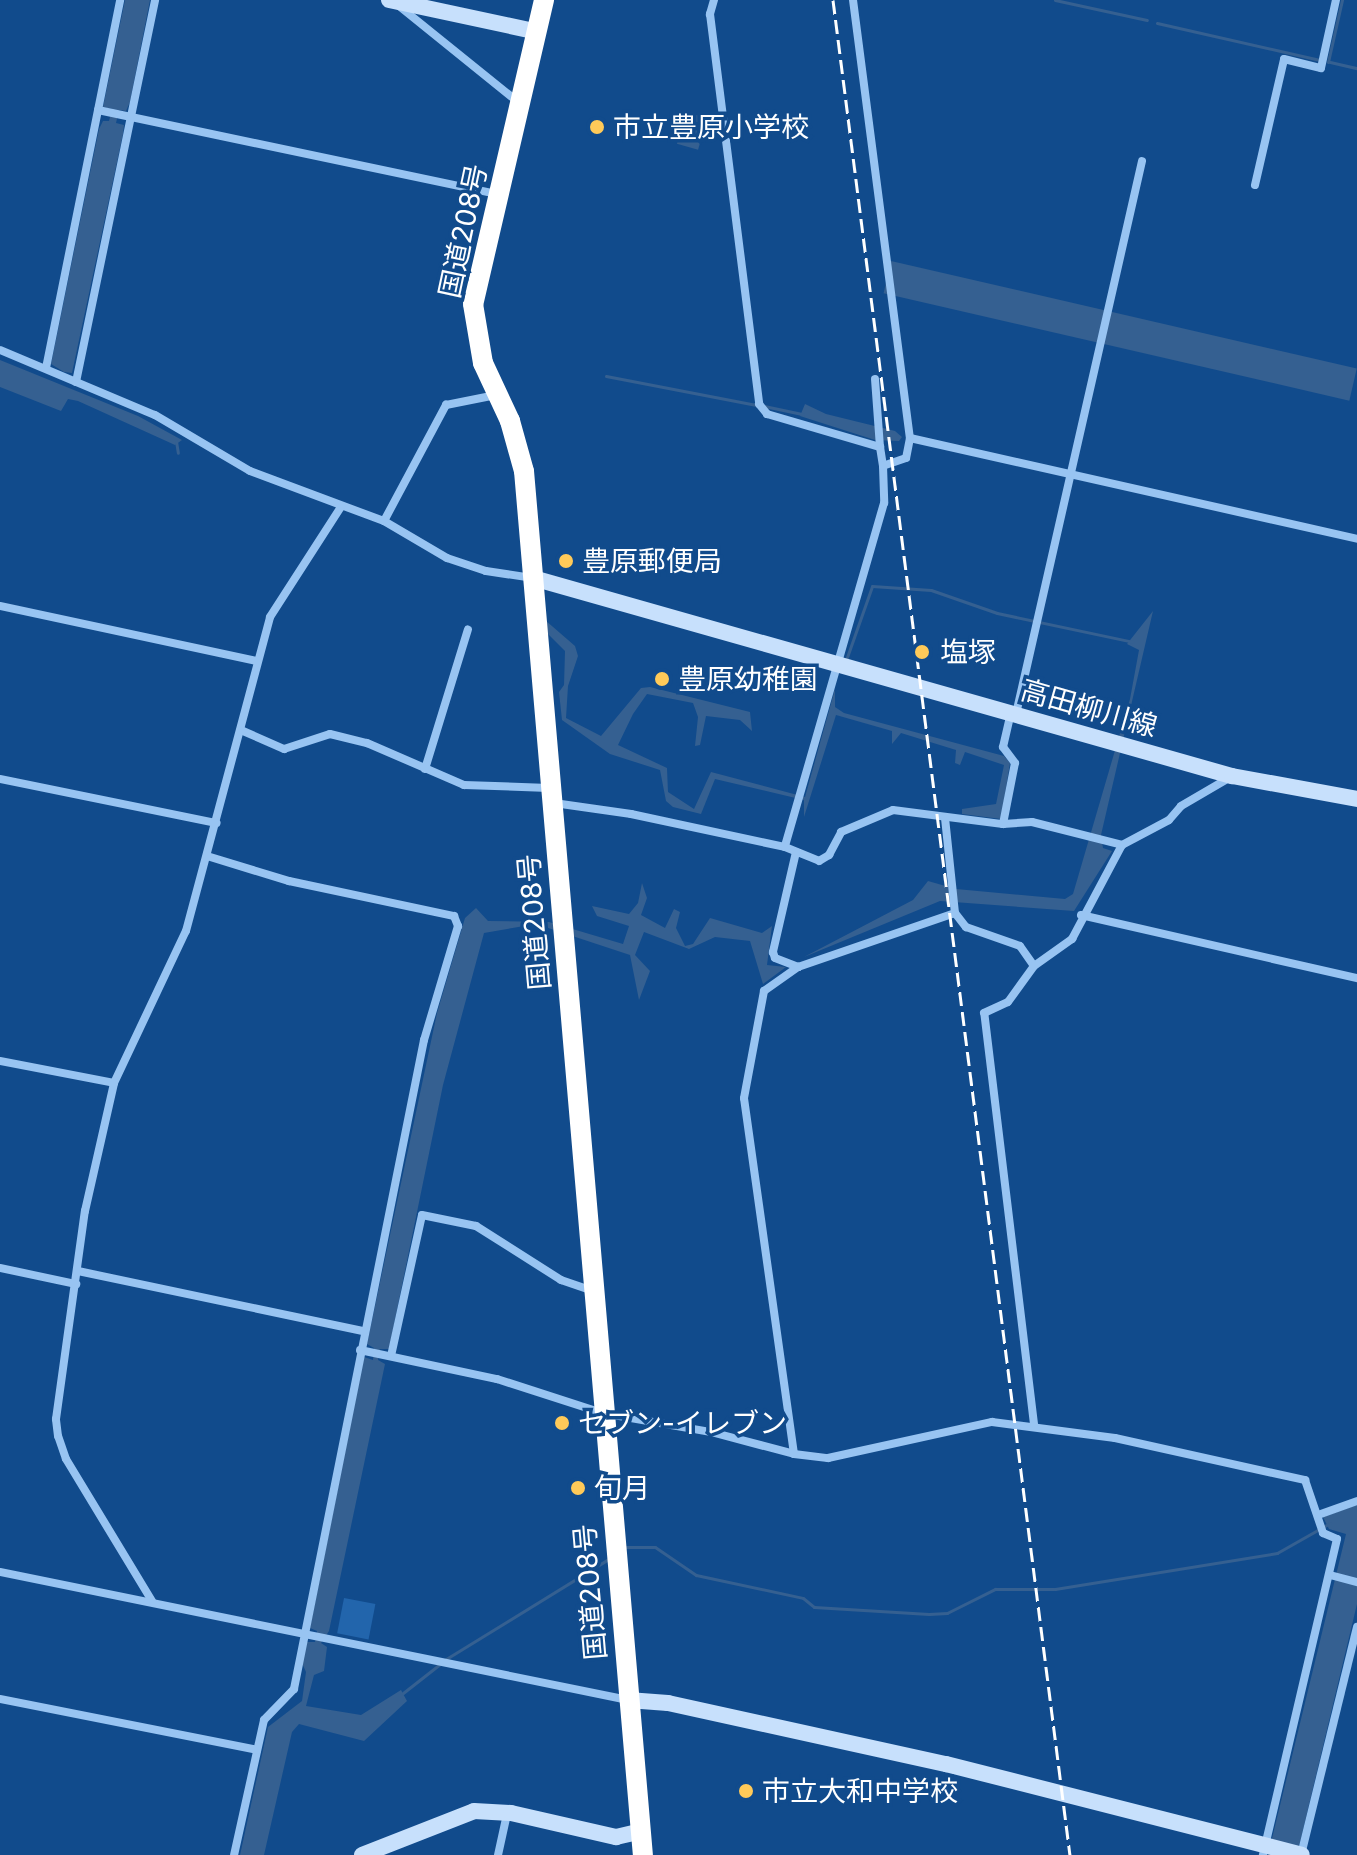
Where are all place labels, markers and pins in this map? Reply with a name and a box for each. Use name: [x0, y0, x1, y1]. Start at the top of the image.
place label: 市立豊原小学校: [613, 110, 809, 144]
marker: 市立豊原小学校: [588, 118, 606, 136]
place label: 豊原郵便局: [582, 544, 722, 578]
marker: 豊原郵便局: [557, 552, 575, 570]
place label: 塩塚: [940, 635, 996, 669]
marker: 塩塚: [911, 641, 933, 663]
place label: 豊原幼稚園: [678, 662, 818, 696]
marker: 豊原幼稚園: [653, 670, 671, 688]
place label: セブン-イレブン: [578, 1406, 787, 1440]
marker: セブン-イレブン: [553, 1414, 571, 1432]
place label: 旬月: [594, 1471, 650, 1505]
marker: 旬月: [569, 1479, 587, 1497]
place label: 市立大和中学校: [762, 1774, 958, 1808]
marker: 市立大和中学校: [737, 1782, 755, 1800]

